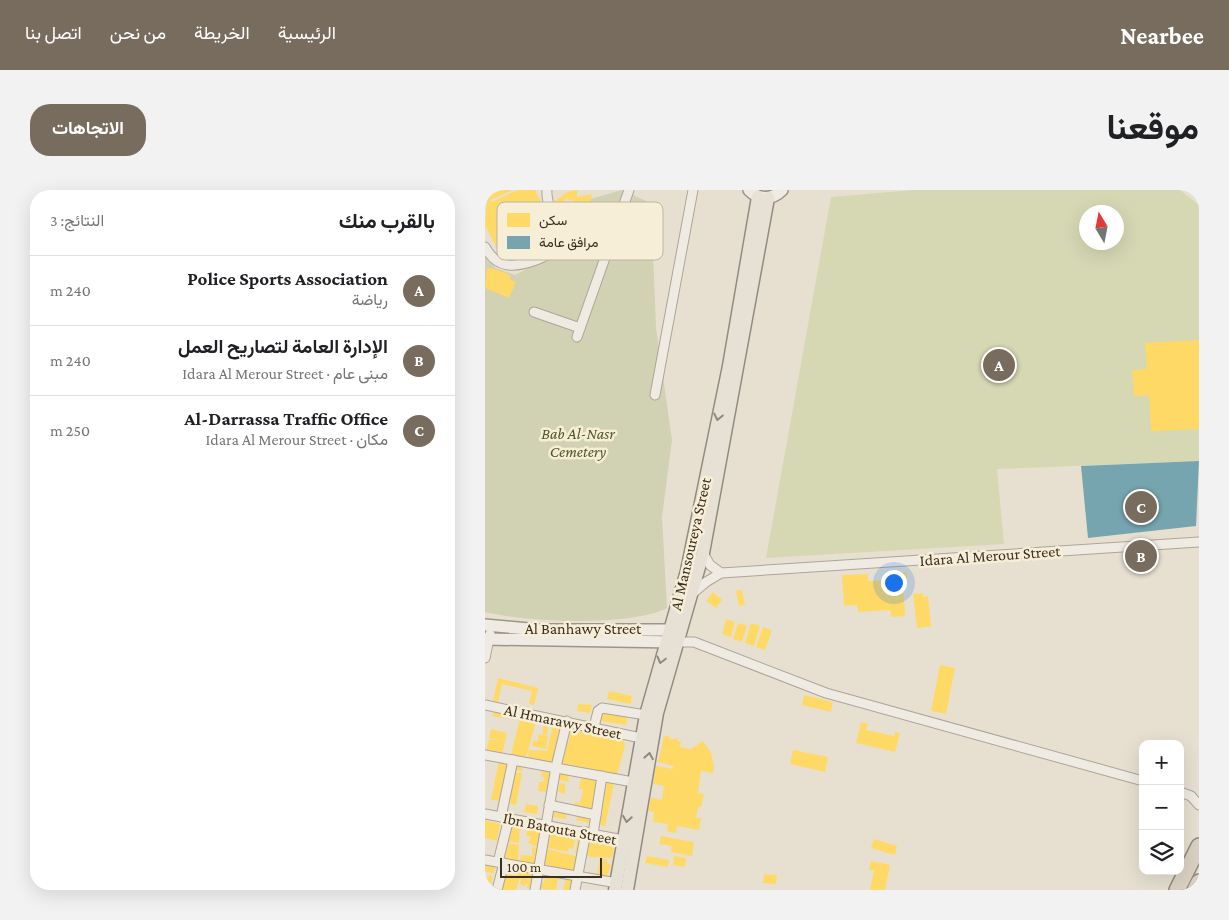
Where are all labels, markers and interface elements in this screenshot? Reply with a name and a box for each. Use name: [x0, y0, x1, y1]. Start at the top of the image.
text: Nearbee: [1120, 22, 1204, 49]
text: اتصل بنا: [25, 23, 82, 43]
text: من نحن: [110, 23, 166, 43]
text: الخريطة: [194, 23, 250, 43]
text: الرئيسية: [278, 23, 336, 43]
button: الاتجاهات: [30, 104, 146, 156]
text: موقعنا: [1106, 108, 1199, 147]
legend: [497, 202, 663, 260]
north arrow: [1079, 205, 1124, 250]
text: بالقرب منك: [339, 209, 435, 233]
text: النتائج: 3: [50, 212, 104, 229]
text: سكن: [539, 212, 567, 229]
text: مرافق عامة: [539, 234, 599, 251]
text: Police Sports Association: [187, 268, 388, 289]
text: 240 m: [50, 282, 91, 299]
text: A: [414, 282, 424, 299]
text: رياضة: [352, 291, 388, 308]
text: الإدارة العامة لتصاريح العمل: [178, 336, 388, 357]
pin: A: [983, 346, 1015, 384]
text: 240 m: [50, 352, 91, 369]
text: B: [414, 352, 424, 369]
text: مبنى عام · Idara Al Merour Street: [182, 365, 388, 382]
text: Al-Darrassa Traffic Office: [184, 408, 388, 429]
one-way arrow: [713, 412, 724, 421]
text: 250 m: [50, 422, 90, 439]
text: C: [414, 422, 424, 439]
park label: Bab Al-Nasr Cemetery: [541, 425, 615, 461]
text: مكان · Idara Al Merour Street: [205, 431, 388, 448]
street label: Al Mansoureya Street: [667, 475, 715, 612]
pin: C: [1125, 488, 1157, 526]
pin: B: [1125, 537, 1157, 575]
street label: Idara Al Merour Street: [919, 542, 1062, 569]
your location: [881, 570, 907, 596]
street label: Al Banhawy Street: [525, 620, 642, 638]
one-way arrow: [657, 655, 667, 663]
street label: Al Hmarawy Street: [502, 701, 624, 743]
map controls: [1139, 740, 1184, 875]
button: +: [1139, 740, 1184, 785]
one-way arrow: [644, 751, 654, 760]
button: −: [1139, 785, 1184, 830]
street label: Ibn Batouta Street: [502, 809, 619, 848]
one-way arrow: [622, 815, 633, 823]
button: layers: [1139, 830, 1184, 875]
scale bar: [500, 855, 603, 878]
text: 100 m: [507, 859, 541, 875]

